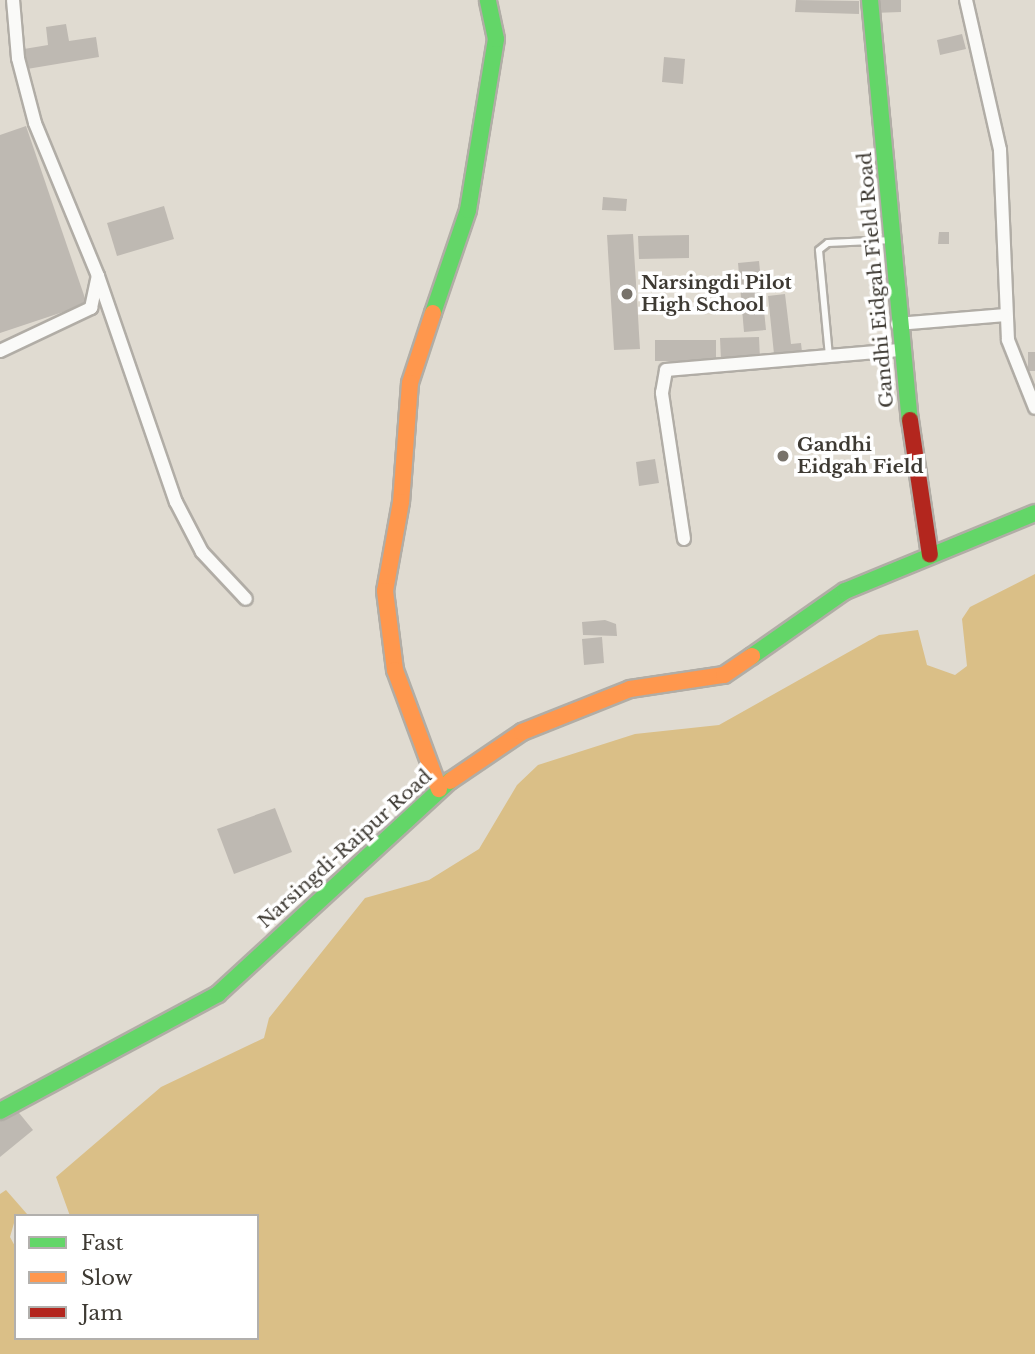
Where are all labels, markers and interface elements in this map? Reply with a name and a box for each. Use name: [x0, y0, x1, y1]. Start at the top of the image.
street label: Gandhi Eidgah Field Road: [853, 151, 899, 409]
place label: Narsingdi Pilot High School: [641, 272, 792, 316]
marker: Narsingdi Pilot High School: [619, 286, 635, 302]
place label: Gandhi Eidgah Field: [797, 434, 924, 478]
marker: Gandhi Eidgah Field: [775, 448, 791, 464]
street label: Narsingdi-Raipur Road: [253, 765, 437, 933]
legend: [14, 1214, 259, 1340]
text: Fast: [81, 1230, 123, 1256]
text: Slow: [81, 1265, 133, 1291]
text: Jam: [81, 1300, 123, 1326]

